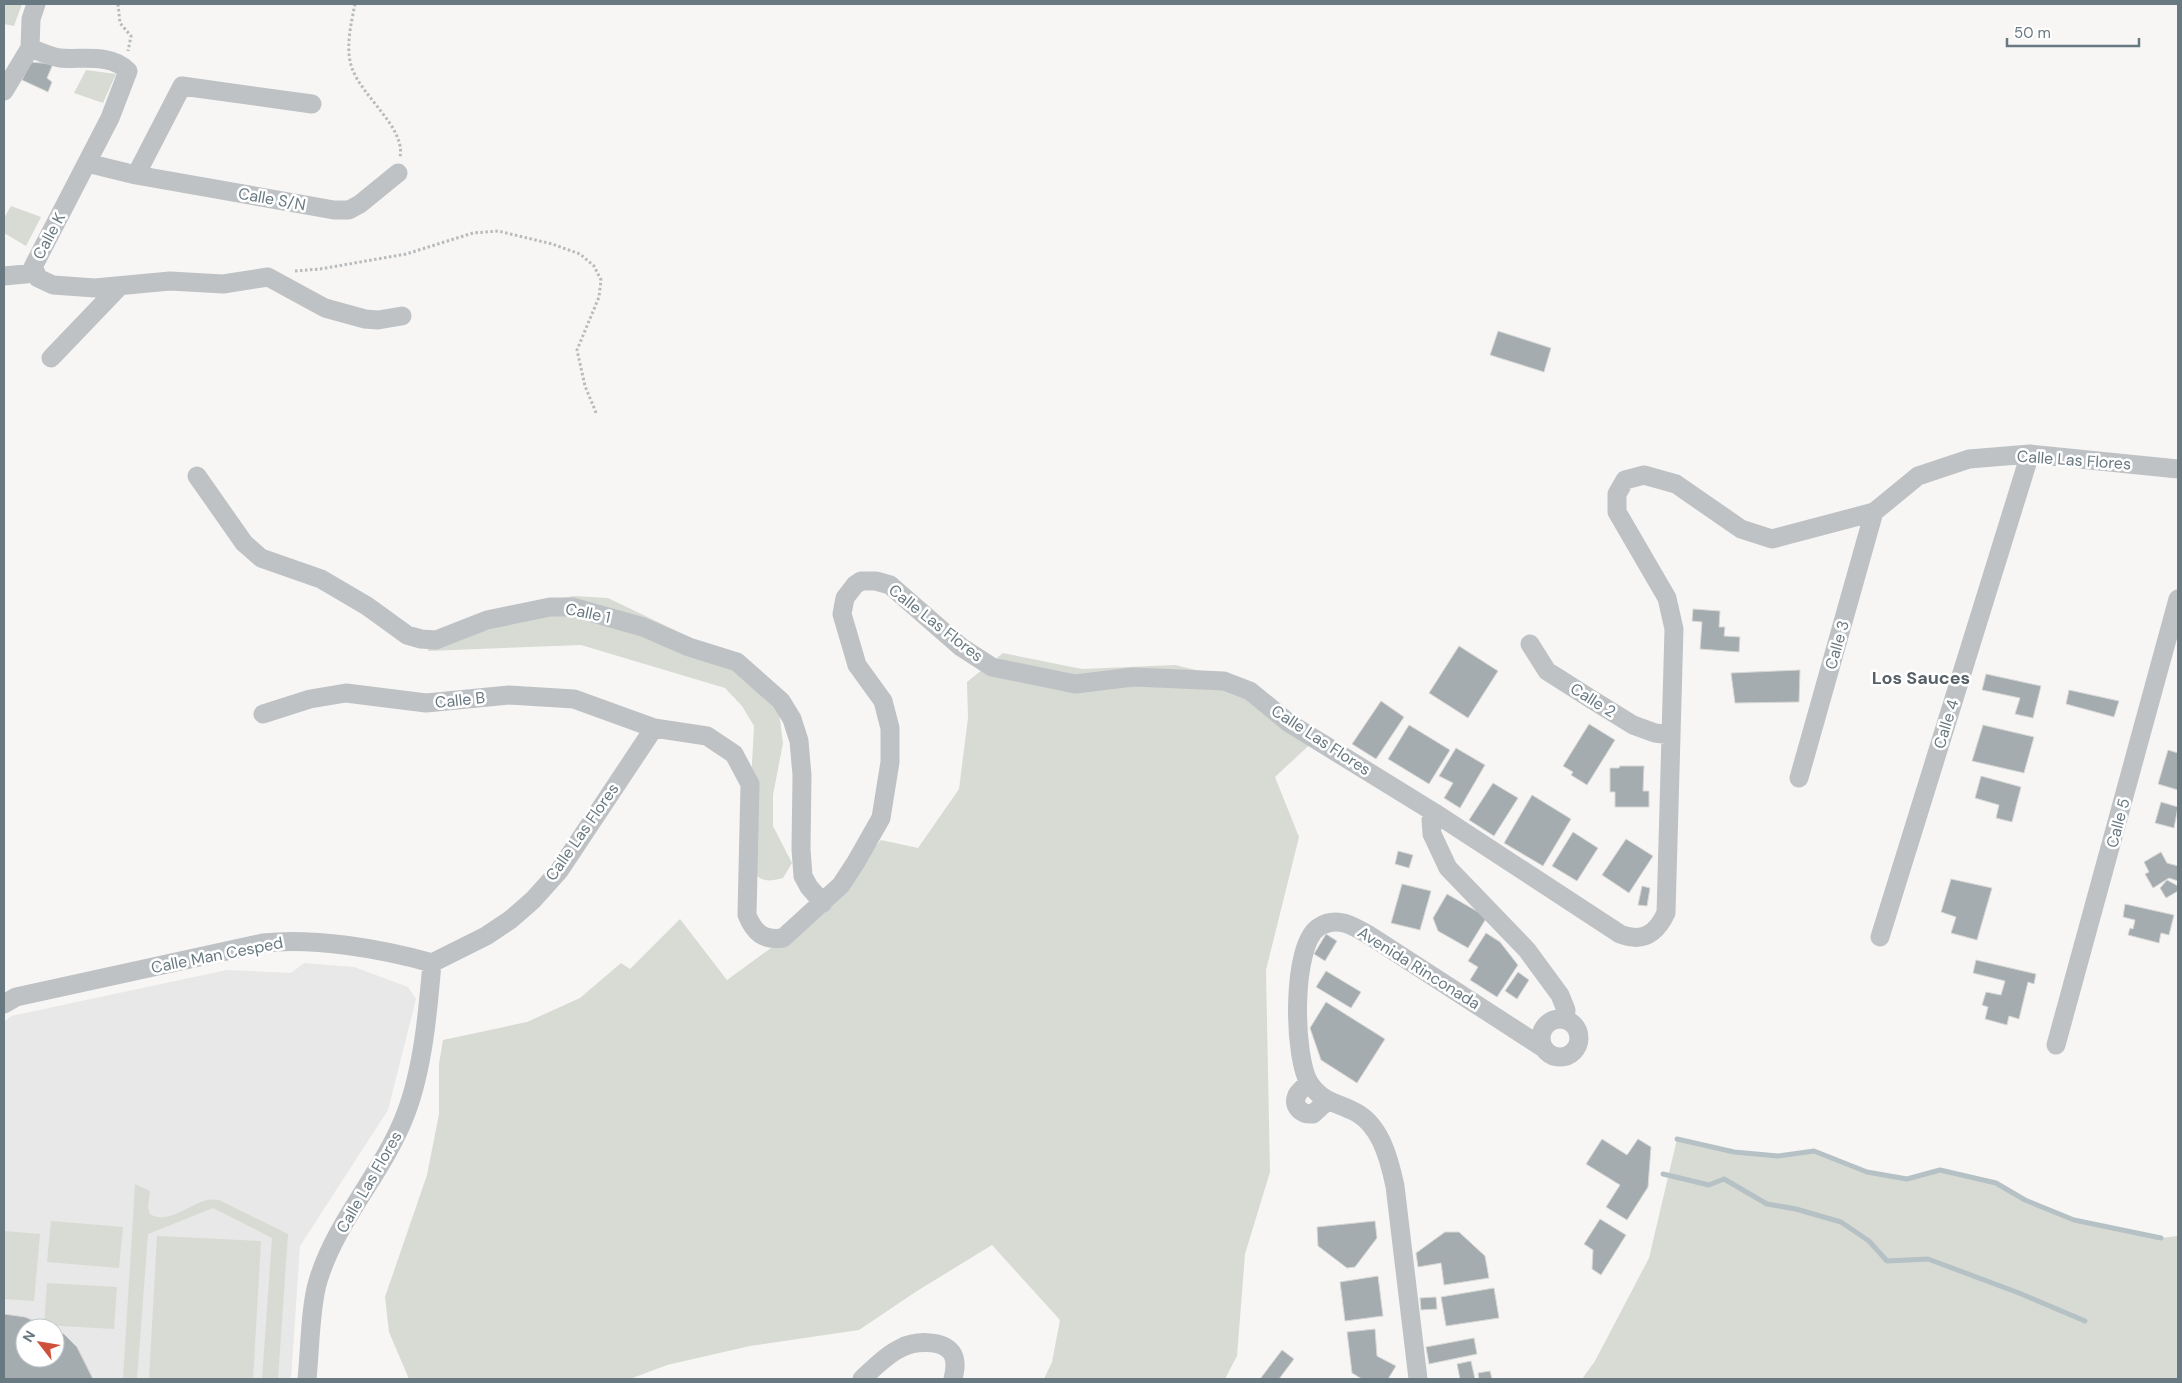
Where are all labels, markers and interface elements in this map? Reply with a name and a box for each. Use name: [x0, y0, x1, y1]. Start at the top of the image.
scale bar: [2007, 15, 2140, 47]
text: 50 m: [2014, 23, 2051, 43]
street label: Calle S/N: [237, 183, 307, 215]
street label: Calle K: [28, 209, 70, 263]
street label: Calle Las Flores: [2016, 446, 2132, 474]
street label: Calle Las Flores: [884, 579, 988, 667]
street label: Calle 1: [563, 598, 613, 628]
street label: Calle 3: [1820, 618, 1854, 672]
district label: Los Sauces: [1872, 666, 1970, 690]
street label: Calle 2: [1566, 678, 1620, 722]
street label: Calle B: [434, 687, 486, 713]
street label: Calle 4: [1929, 697, 1963, 751]
street label: Calle Las Flores: [1267, 700, 1375, 780]
street label: Calle Las Flores: [541, 779, 623, 885]
street label: Calle 5: [2101, 796, 2135, 850]
street label: Avenida Rinconada: [1354, 922, 1484, 1014]
street label: Calle Man Cesped: [149, 932, 285, 978]
street label: Calle Las Flores: [331, 1127, 407, 1237]
north arrow: [15, 1318, 65, 1368]
text: N: [19, 1327, 39, 1345]

